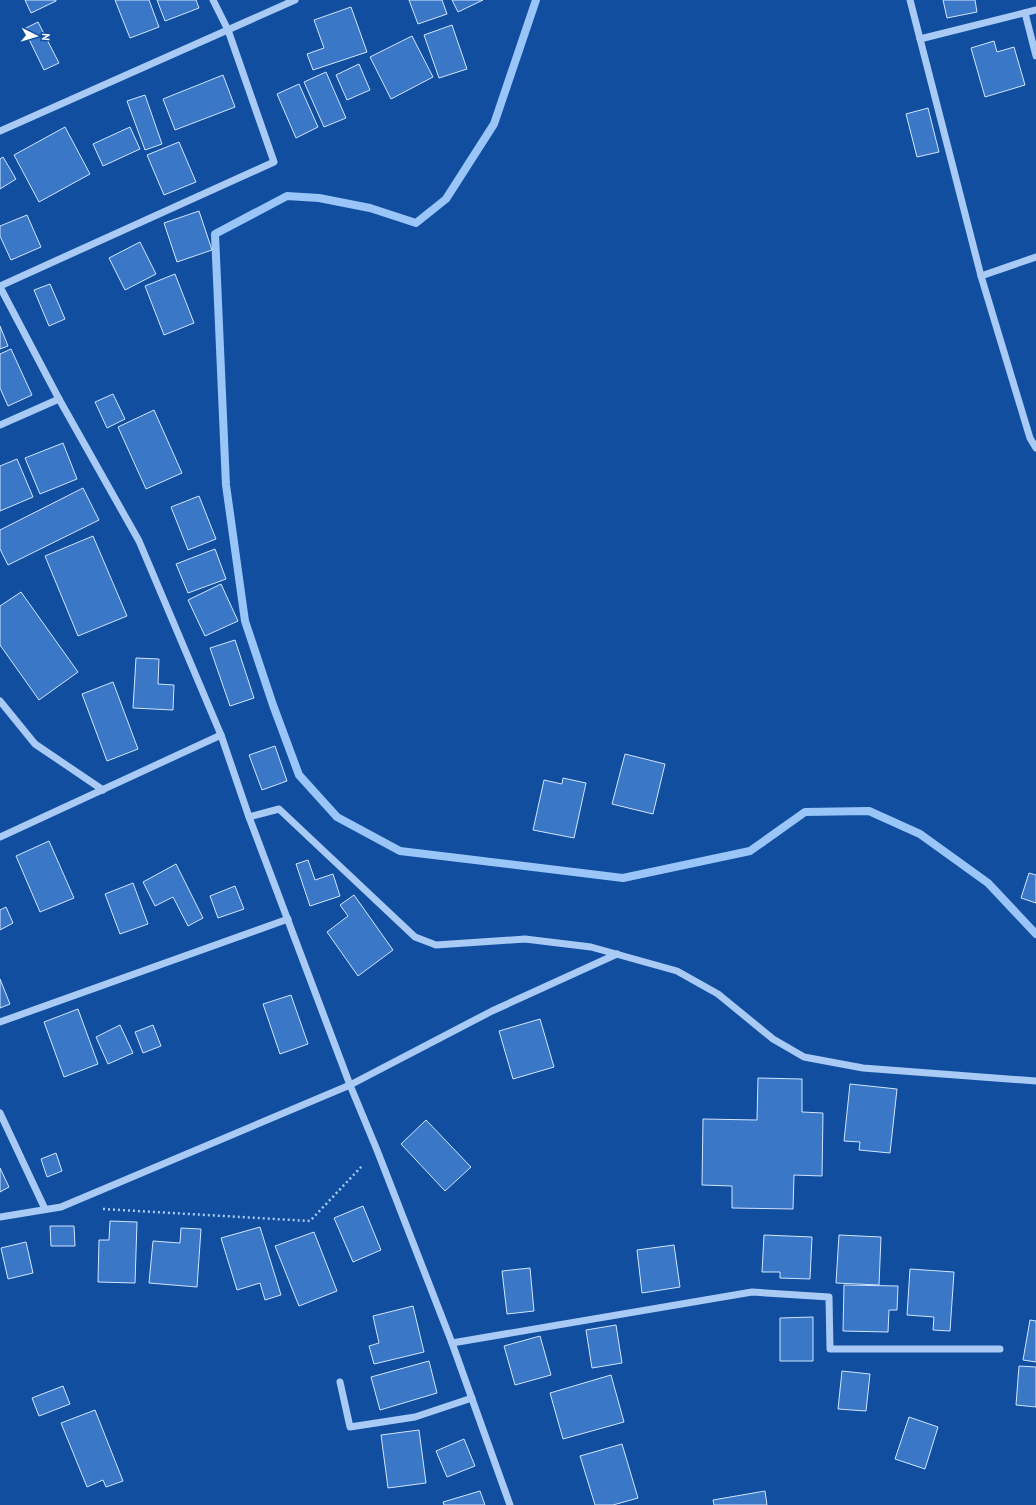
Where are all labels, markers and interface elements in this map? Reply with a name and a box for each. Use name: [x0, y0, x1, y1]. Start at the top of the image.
north arrow: [16, 16, 56, 56]
text: N: [39, 33, 53, 41]

